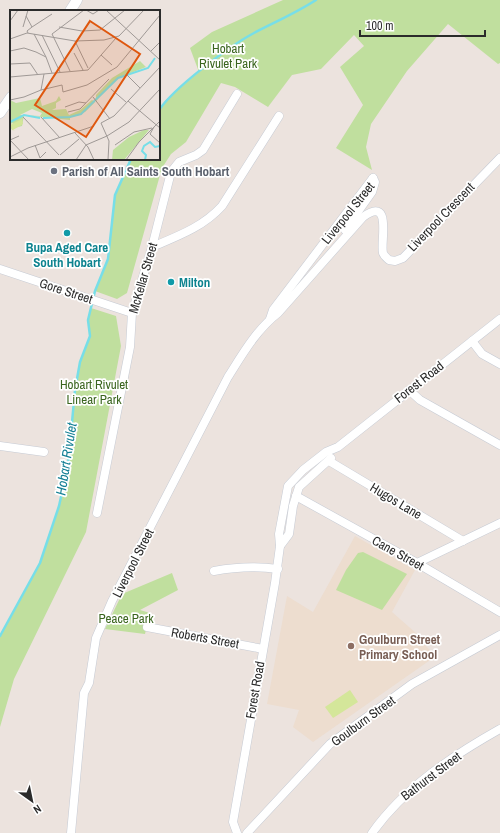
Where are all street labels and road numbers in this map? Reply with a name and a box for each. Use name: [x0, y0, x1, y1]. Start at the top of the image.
street label: Liverpool Street: [318, 178, 378, 248]
street label: Liverpool Crescent: [404, 179, 478, 255]
street label: McKellar Street: [125, 241, 161, 315]
street label: Gore Street: [37, 274, 95, 308]
street label: Forest Road: [391, 357, 447, 407]
street label: Hugos Lane: [367, 479, 425, 523]
street label: Liverpool Street: [108, 526, 158, 600]
street label: Cane Street: [369, 532, 427, 574]
street label: Roberts Street: [170, 624, 240, 652]
street label: Forest Road: [242, 660, 268, 720]
street label: Goulburn Street: [328, 692, 398, 750]
street label: Bathurst Street: [397, 748, 465, 804]

